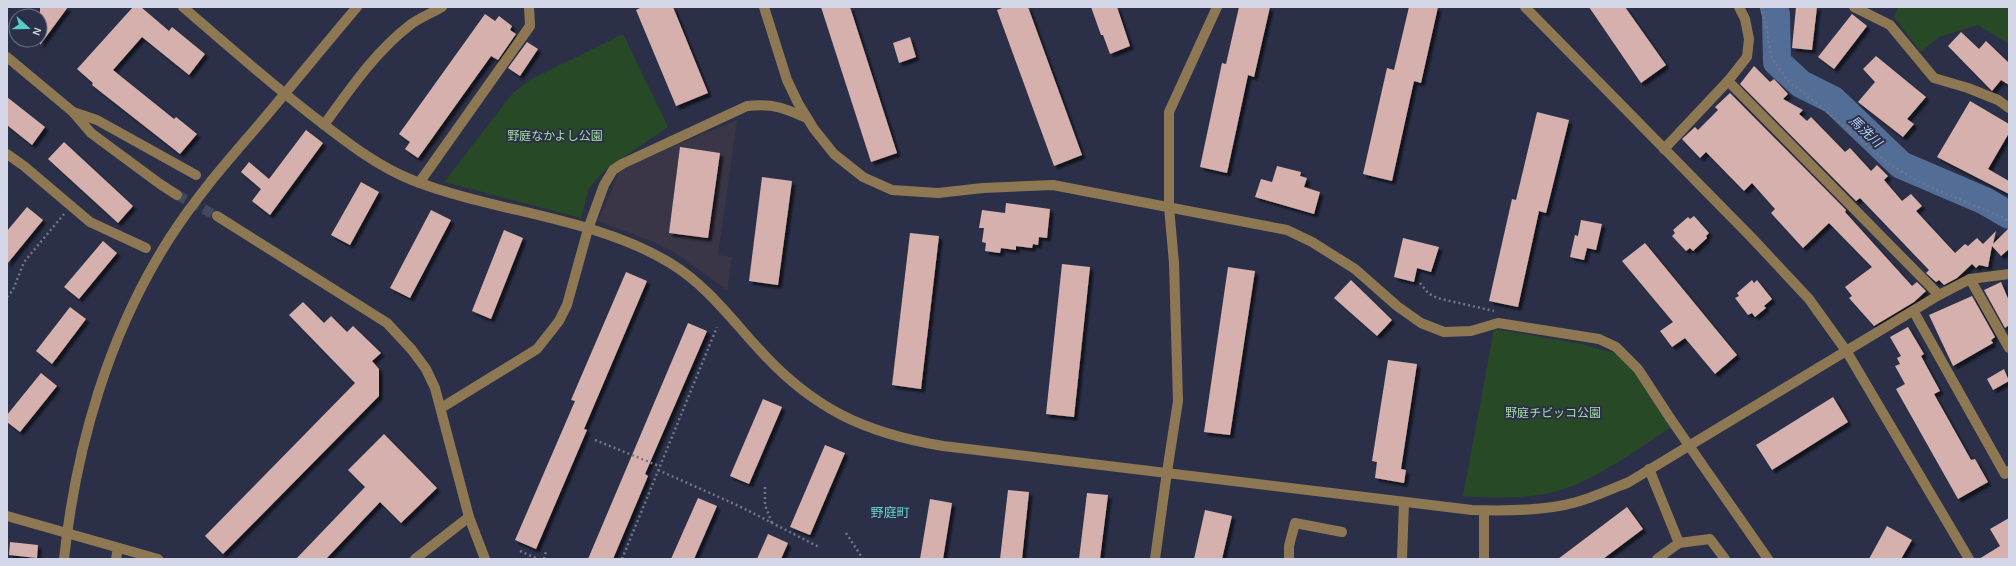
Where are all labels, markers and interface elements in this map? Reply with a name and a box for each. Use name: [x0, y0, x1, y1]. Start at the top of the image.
north arrow: [8, 8, 48, 48]
text: N: [29, 25, 44, 37]
water label: 馬洗川: [1846, 113, 1886, 152]
park label: 野庭なかよし公園: [507, 129, 603, 143]
park label: 野庭チビッコ公園: [1505, 406, 1601, 420]
district label: 野庭町: [870, 505, 910, 520]

